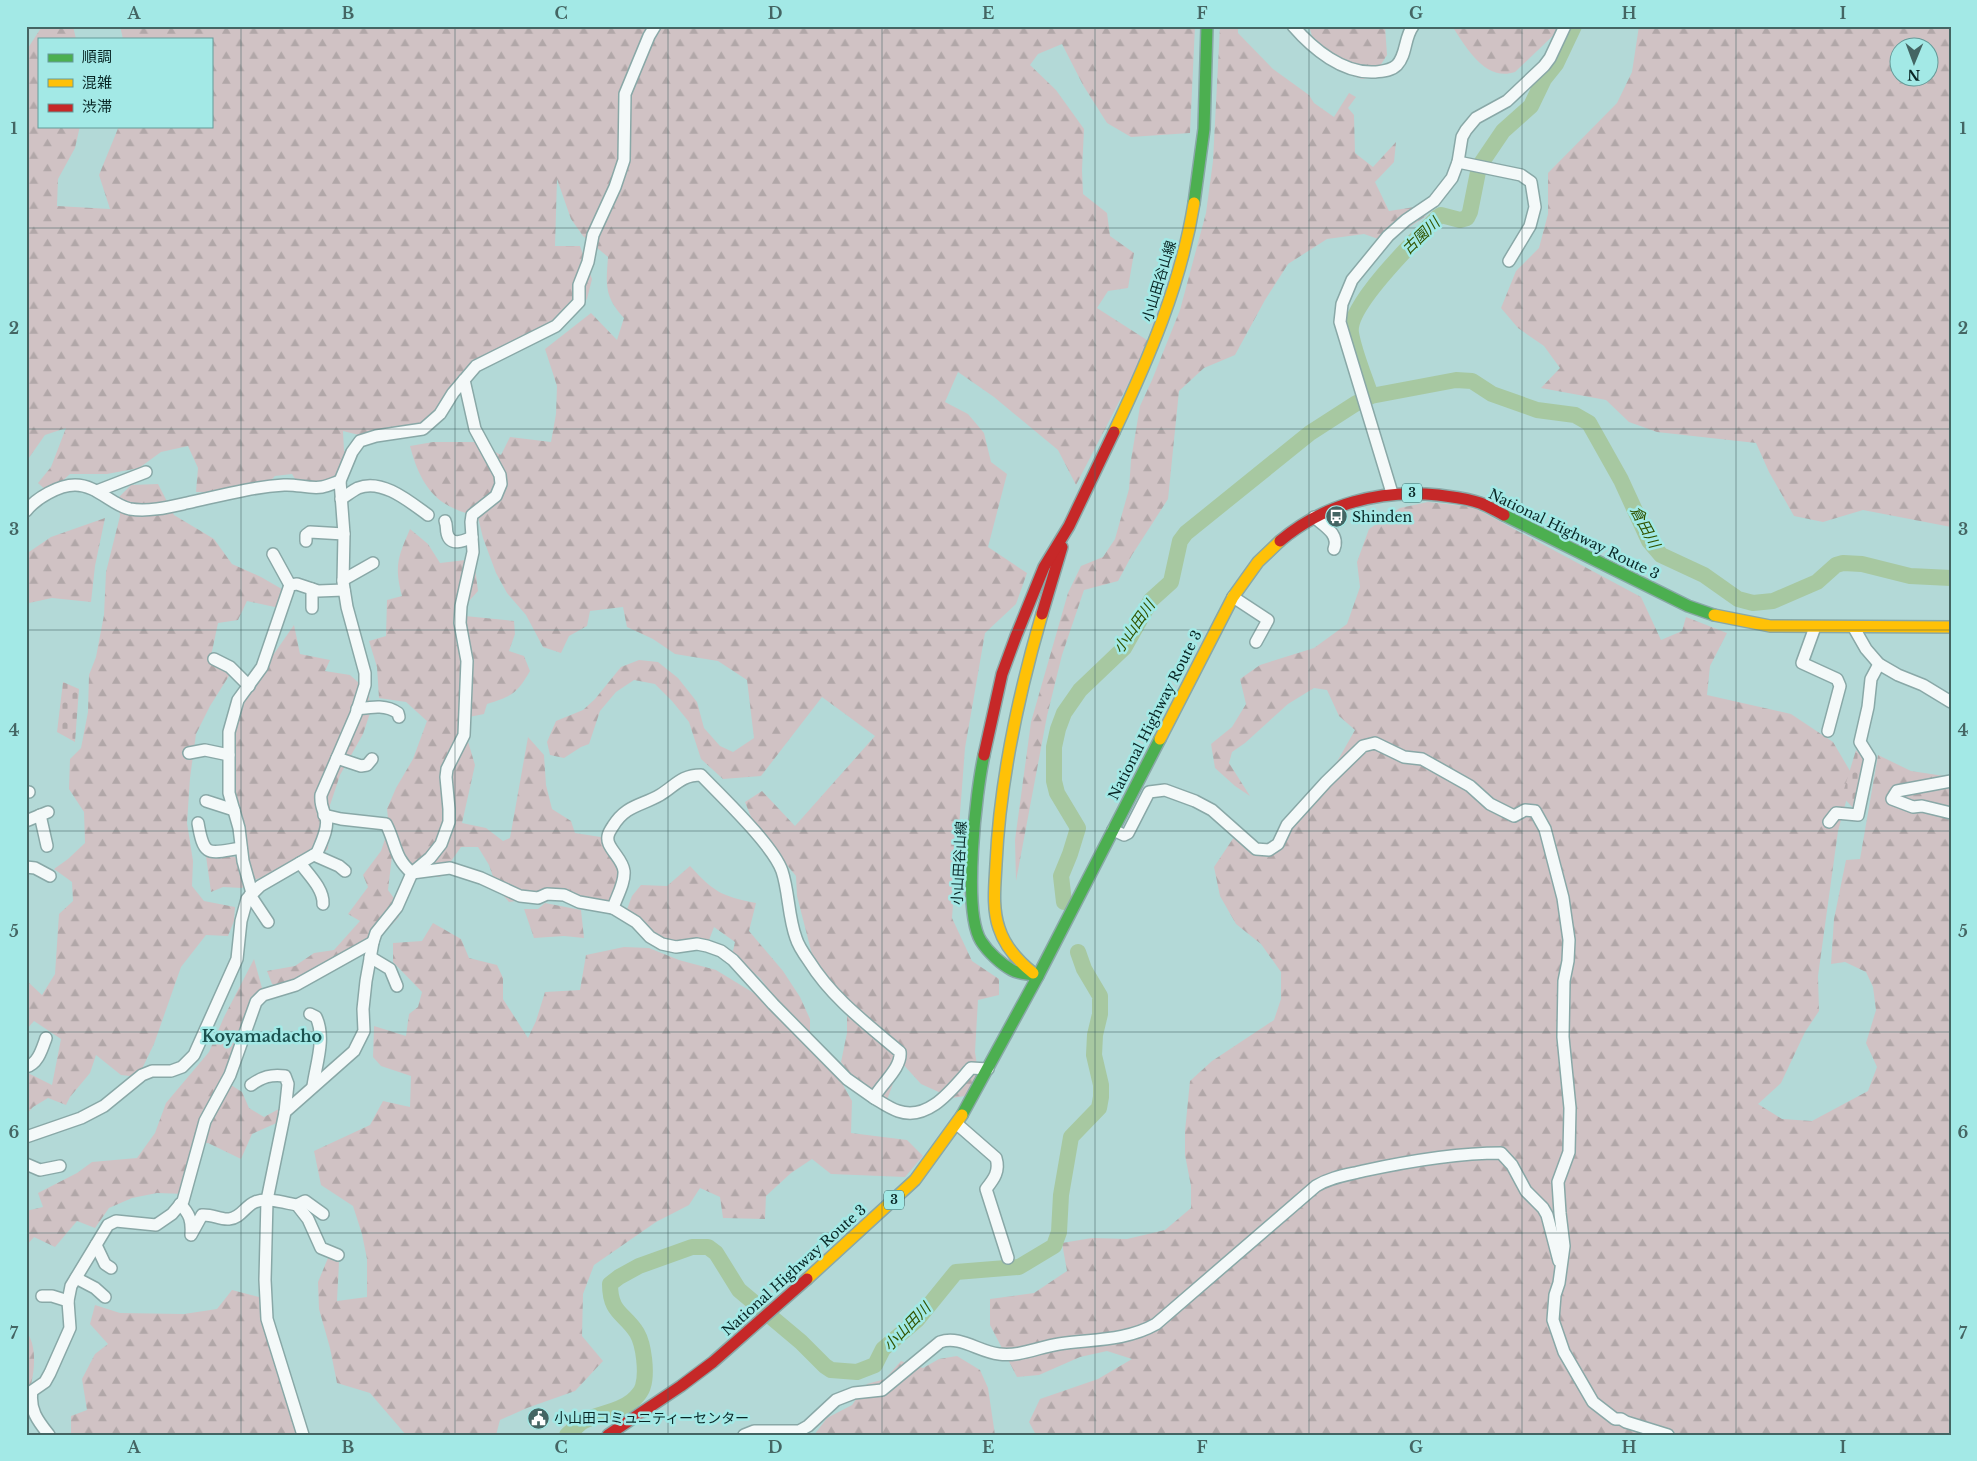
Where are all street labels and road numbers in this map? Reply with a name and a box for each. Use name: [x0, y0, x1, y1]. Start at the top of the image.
street label: 小山田谷山線: [1138, 238, 1180, 324]
road number: 3: [1402, 483, 1422, 502]
street label: National Highway Route 3: [1486, 485, 1662, 583]
street label: National Highway Route 3: [1104, 627, 1206, 803]
street label: 小山田谷山線: [948, 821, 970, 905]
road number: 3: [884, 1190, 904, 1210]
street label: National Highway Route 3: [718, 1201, 870, 1339]

